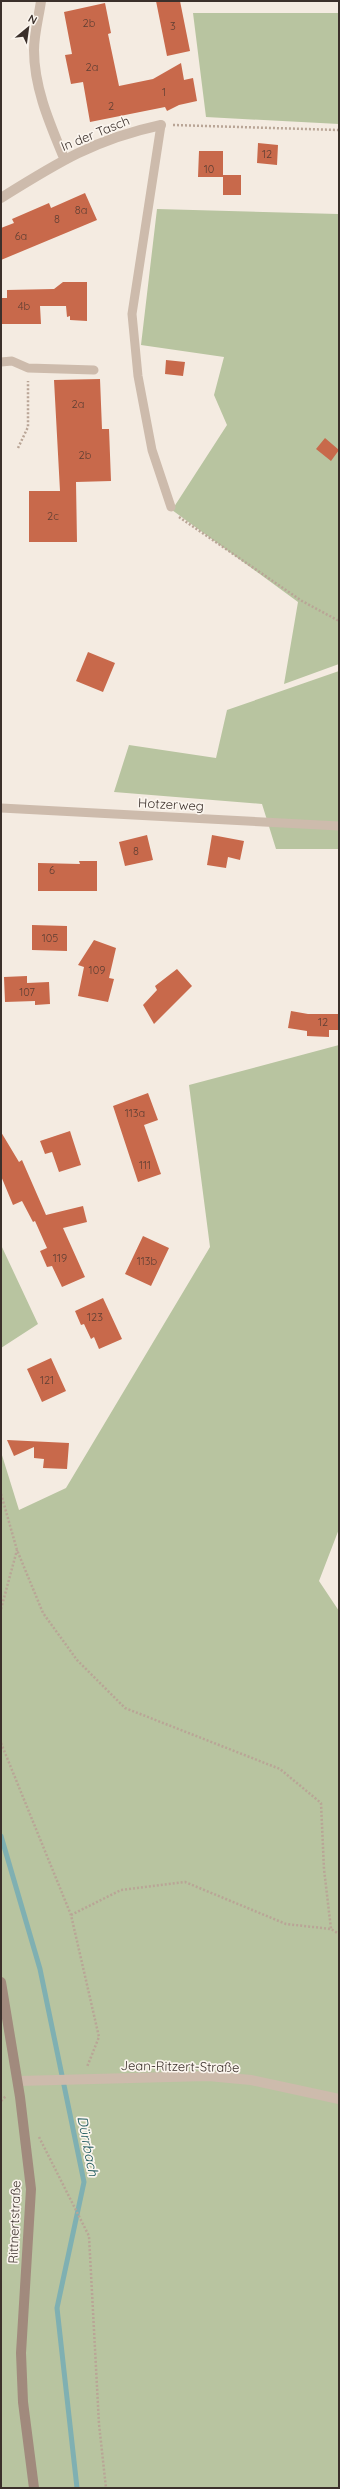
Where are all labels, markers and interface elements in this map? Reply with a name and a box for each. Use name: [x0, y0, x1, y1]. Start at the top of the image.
north arrow: [8, 8, 48, 48]
text: N: [26, 11, 40, 27]
house number: 2b: [83, 16, 96, 30]
house number: 3: [170, 19, 176, 33]
house number: 2a: [86, 60, 98, 74]
house number: 1: [162, 85, 166, 99]
house number: 2: [108, 99, 114, 113]
street label: In der Tasch: [58, 112, 132, 154]
house number: 12: [262, 147, 272, 161]
house number: 10: [204, 162, 214, 176]
house number: 8a: [75, 203, 87, 217]
house number: 8: [54, 212, 60, 226]
house number: 6a: [15, 229, 27, 243]
house number: 4b: [18, 299, 31, 313]
house number: 2a: [72, 397, 84, 411]
house number: 2b: [79, 448, 92, 462]
house number: 2c: [47, 509, 59, 523]
street label: Hotzerweg: [138, 794, 204, 814]
house number: 8: [133, 844, 139, 858]
house number: 6: [49, 863, 55, 877]
house number: 105: [42, 931, 58, 945]
house number: 109: [89, 963, 105, 977]
house number: 107: [19, 985, 35, 999]
house number: 12: [318, 1015, 328, 1029]
house number: 113a: [125, 1106, 145, 1120]
house number: 111: [139, 1158, 151, 1172]
house number: 119: [53, 1251, 67, 1265]
house number: 113b: [137, 1254, 158, 1268]
house number: 123: [87, 1310, 103, 1324]
house number: 121: [40, 1373, 54, 1387]
street label: Jean-Ritzert-Straße: [120, 2057, 240, 2075]
water label: Dürrbach: [73, 2114, 103, 2179]
street label: Rittnertstraße: [5, 2180, 23, 2264]

